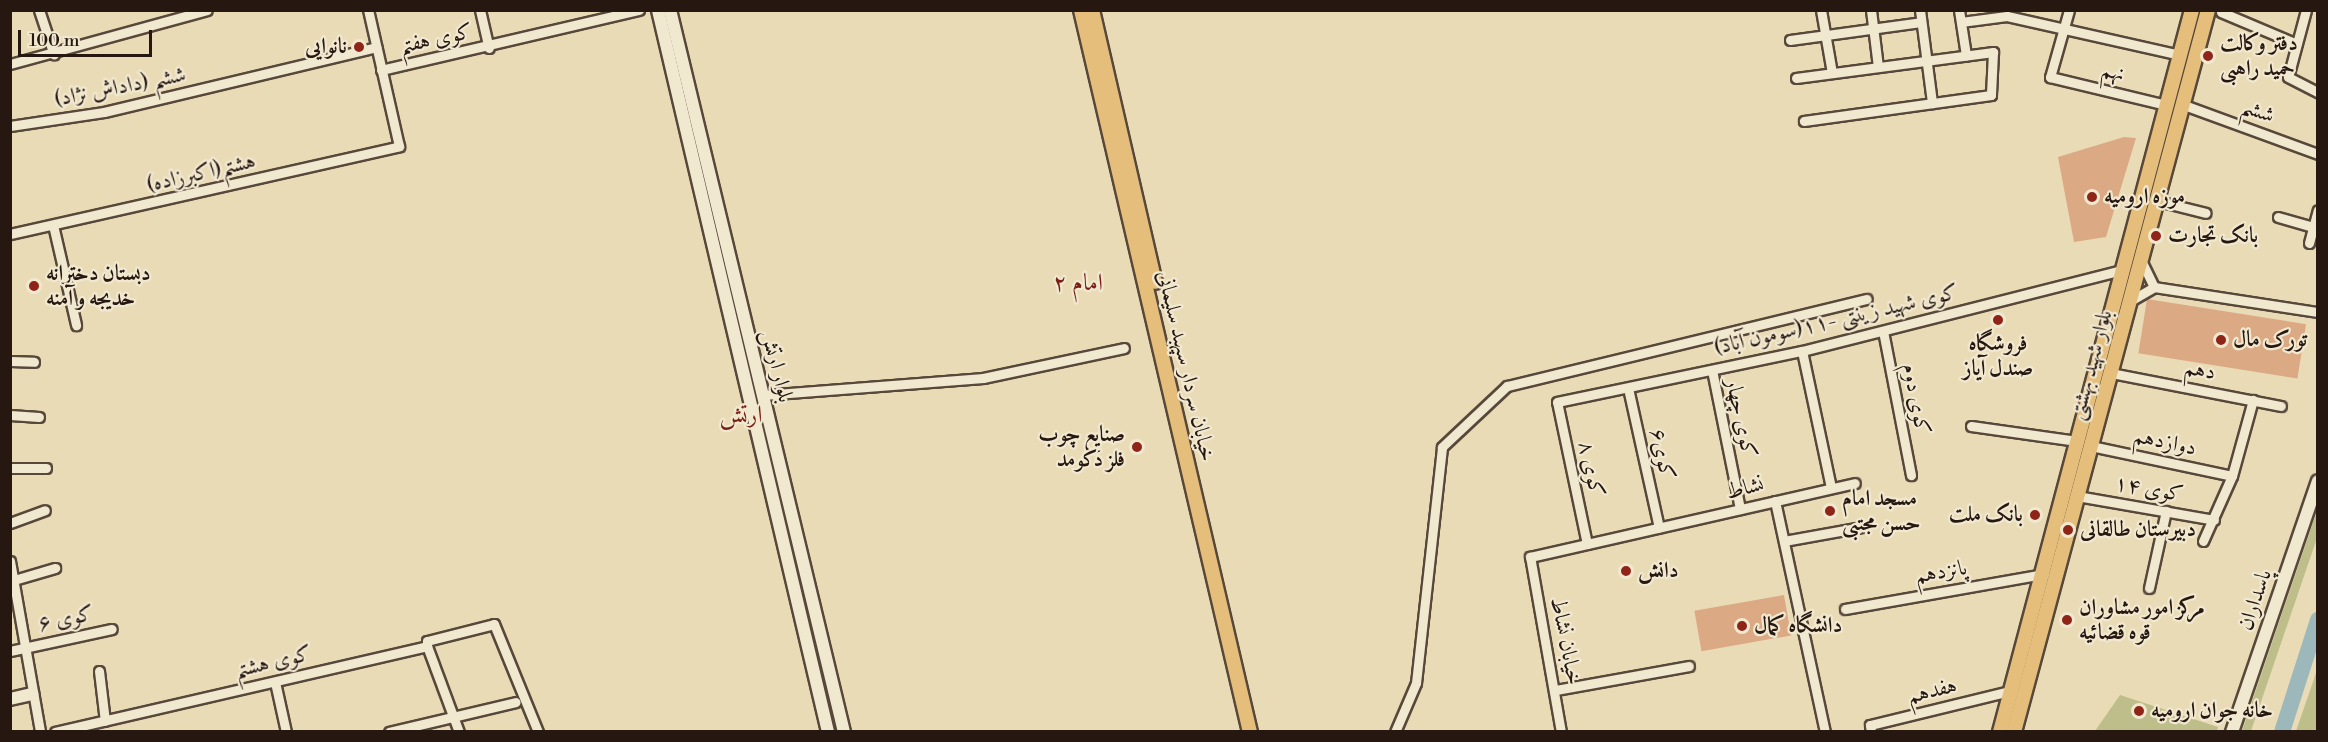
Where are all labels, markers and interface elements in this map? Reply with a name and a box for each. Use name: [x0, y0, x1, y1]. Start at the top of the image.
scale bar: [21, 18, 154, 56]
street label: کوی هفتم: [397, 18, 475, 60]
text: 100 m: [29, 29, 80, 52]
place label: دفتر وکالت حمید راهبی: [2220, 30, 2298, 82]
place label: نانوایی: [305, 34, 347, 60]
marker: نانوایی: [352, 40, 366, 54]
marker: دفتر وکالت حمید راهبی: [2201, 49, 2215, 63]
street label: نهم: [2099, 57, 2127, 87]
street label: ششم (داداش نژاد): [52, 61, 188, 113]
street label: ششم: [2238, 93, 2278, 129]
street label: هشتم(اکبرزاده): [144, 148, 258, 198]
place label: موزه ارومیه: [2104, 184, 2185, 210]
marker: موزه ارومیه: [2085, 190, 2099, 204]
place label: بانک تجارت: [2168, 223, 2258, 249]
marker: بانک تجارت: [2149, 229, 2163, 243]
place label: دبستان دخترانه خدیجه و آمنه: [46, 260, 151, 312]
street label: خیابان سردار سپهبد سلیمانی: [1151, 268, 1221, 464]
district label: امام ۲: [1053, 270, 1103, 298]
marker: دبستان دخترانه خدیجه و آمنه: [27, 279, 41, 293]
street label: کوی شهید زینتی -۱۱(سومون آباد): [1711, 279, 1961, 361]
street label: بلوار شهید بهشتی: [2064, 307, 2118, 423]
marker: فروشگاه صندل آیاز: [1991, 313, 2005, 327]
street label: بلوار ارتش: [755, 327, 799, 405]
place label: تورک مال: [2233, 327, 2307, 353]
place label: فروشگاه صندل آیاز: [1963, 330, 2033, 382]
marker: تورک مال: [2214, 333, 2228, 347]
street label: دهم: [2182, 354, 2218, 386]
street label: کوی دوم: [1896, 361, 1936, 437]
street label: کوی چهار: [1720, 376, 1762, 460]
district label: ارتش: [719, 402, 763, 430]
place label: صنایع چوب فلز دکومد: [1038, 421, 1125, 472]
street label: دوازدهم: [2131, 422, 2199, 462]
street label: کوی۶: [1644, 426, 1680, 482]
street label: کوی ۸: [1572, 439, 1610, 499]
marker: صنایع چوب فلز دکومد: [1130, 440, 1144, 454]
street label: کوی ۱۴: [2113, 470, 2185, 508]
street label: نشاط: [1723, 471, 1767, 505]
place label: مسجد امام حسن مجتبی: [1842, 485, 1921, 536]
place label: بانک ملت: [1949, 502, 2023, 528]
marker: مسجد امام حسن مجتبی: [1823, 504, 1837, 518]
marker: بانک ملت: [2028, 508, 2042, 522]
place label: دبیرستان طالقانی: [2080, 517, 2196, 543]
marker: دبیرستان طالقانی: [2061, 523, 2075, 537]
street label: پانزدهم: [1913, 554, 1969, 590]
place label: دانش: [1638, 558, 1679, 584]
marker: دانش: [1619, 564, 1633, 578]
street label: پاسداران: [2232, 566, 2278, 634]
place label: مرکز امور مشاوران قوه قضائیه: [2079, 594, 2205, 646]
street label: خیابان نشاط: [1545, 595, 1587, 687]
street label: کوی ۶: [36, 600, 96, 638]
place label: دانشگاه کمال: [1754, 613, 1842, 639]
marker: مرکز امور مشاوران قوه قضائیه: [2060, 613, 2074, 627]
marker: دانشگاه کمال: [1735, 619, 1749, 633]
street label: کوی هشتم: [232, 640, 314, 684]
street label: هفدهم: [1905, 672, 1959, 710]
place label: خانه جوان ارومیه: [2151, 698, 2273, 724]
marker: خانه جوان ارومیه: [2132, 704, 2146, 718]

